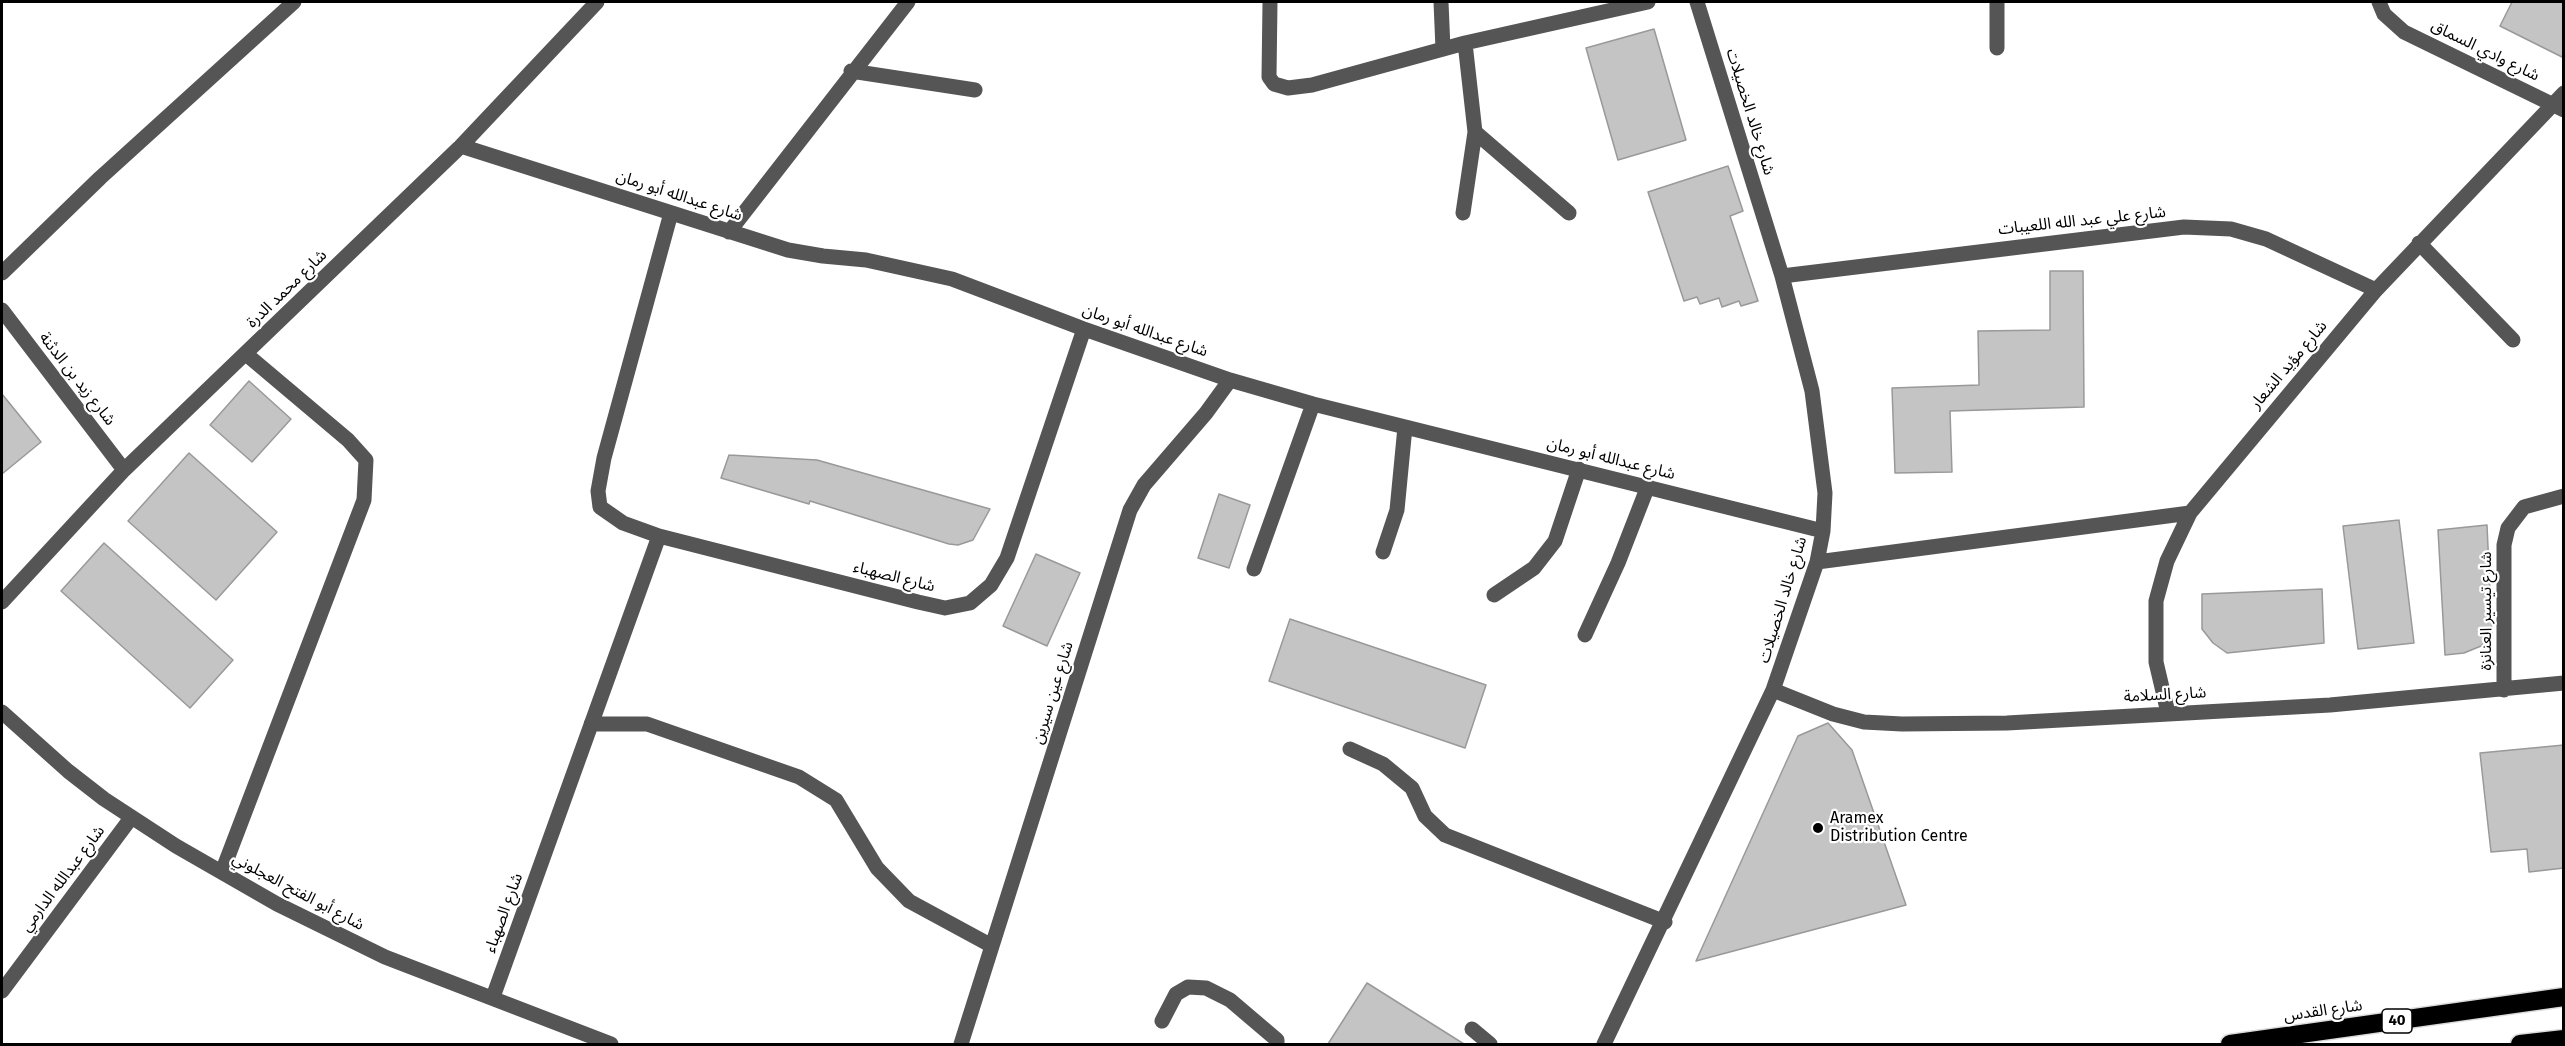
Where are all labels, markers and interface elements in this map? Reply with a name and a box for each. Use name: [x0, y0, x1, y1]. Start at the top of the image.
street label: شارع وادي السماق: [2428, 16, 2542, 86]
street label: شارع خالد الخصيلات: [1722, 46, 1778, 178]
street label: شارع عبدالله أبو رمان: [614, 167, 744, 225]
street label: شارع علي عبد الله اللعيبات: [1997, 203, 2167, 239]
street label: شارع محمد الدرة: [243, 246, 331, 332]
street label: شارع عبدالله أبو رمان: [1080, 301, 1210, 361]
street label: شارع مؤيد الشعار: [2247, 317, 2331, 413]
street label: شارع زيد بن الدثنة: [35, 329, 119, 429]
street label: شارع عبدالله أبو رمان: [1545, 434, 1677, 484]
street label: شارع خالد الخصيلات: [1755, 534, 1811, 666]
street label: شارع تيسير العنانزة: [2477, 551, 2497, 671]
street label: شارع الصهباء: [851, 558, 937, 596]
street label: شارع عين سيرين: [1028, 639, 1078, 747]
street label: شارع السلامة: [2123, 683, 2207, 707]
place label: Aramex Distribution Centre: [1830, 809, 1968, 847]
marker: Aramex Distribution Centre: [1811, 821, 1825, 835]
street label: شارع عبدالله الدارمي: [17, 822, 109, 936]
street label: شارع أبو الفتح العجلوني: [229, 849, 367, 935]
street label: شارع الصهباء: [481, 871, 527, 955]
street label: شارع القدس: [2282, 996, 2364, 1026]
road number: 40: [2382, 1009, 2412, 1033]

